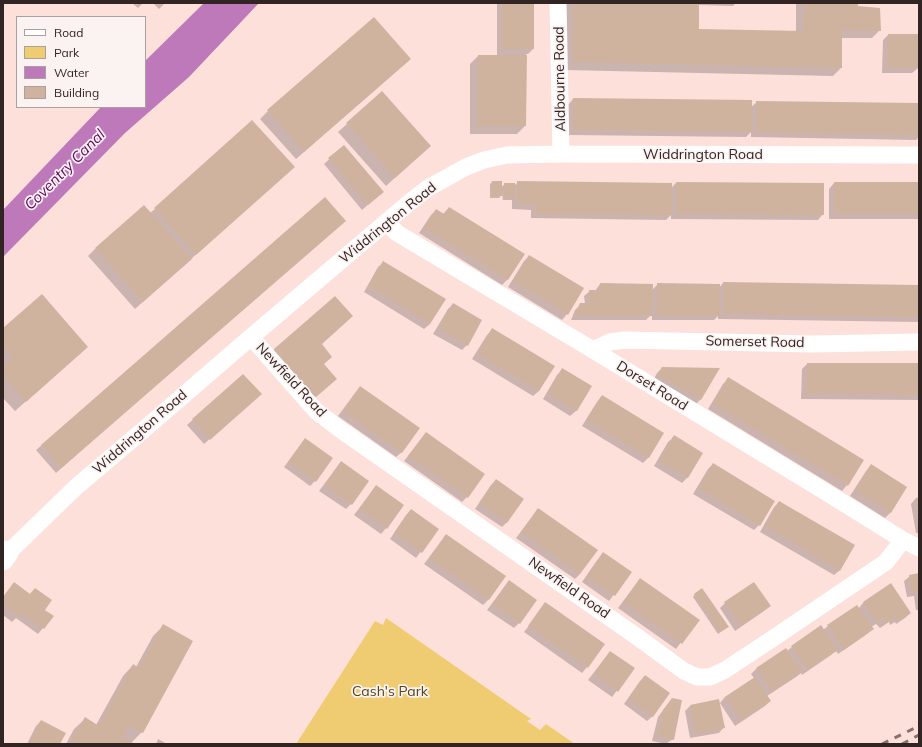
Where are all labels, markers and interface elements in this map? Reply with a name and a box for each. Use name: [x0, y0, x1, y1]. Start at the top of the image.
legend: [16, 16, 146, 108]
text: Road: [54, 25, 83, 40]
street label: Aldbourne Road: [551, 26, 569, 132]
text: Park: [54, 45, 79, 60]
text: Water: [54, 65, 89, 80]
text: Building: [54, 85, 99, 100]
water label: Coventry Canal: [21, 126, 109, 214]
street label: Widdrington Road: [643, 147, 763, 163]
street label: Widdrington Road: [336, 179, 440, 267]
street label: Somerset Road: [705, 333, 805, 351]
street label: Newfield Road: [252, 339, 330, 421]
street label: Dorset Road: [613, 357, 691, 415]
street label: Widdrington Road: [89, 386, 191, 478]
street label: Newfield Road: [525, 554, 613, 622]
park label: Cash's Park: [352, 684, 428, 700]

